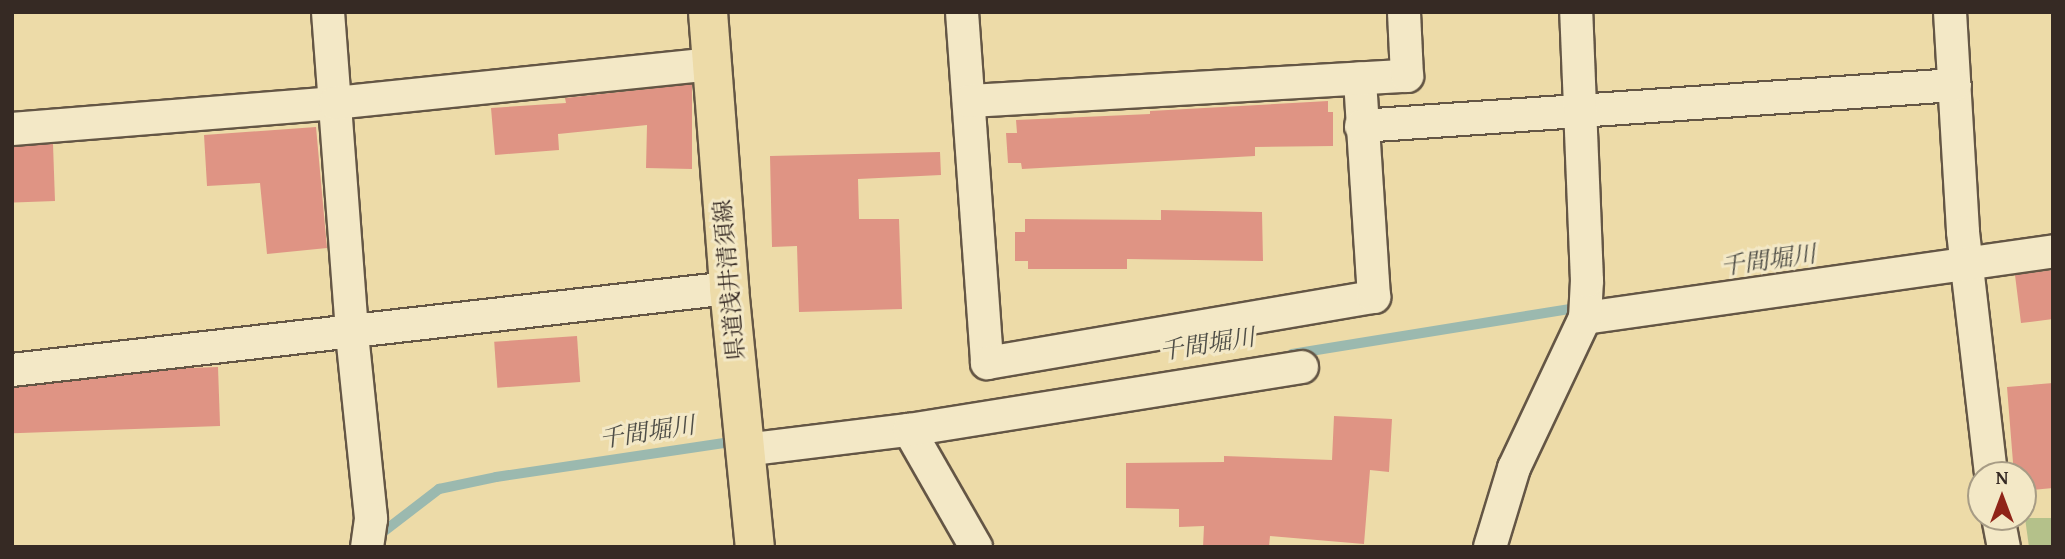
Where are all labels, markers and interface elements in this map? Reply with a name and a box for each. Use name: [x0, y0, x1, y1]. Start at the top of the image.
street label: 県道浅井清須線: [708, 199, 750, 361]
water label: 千間堀川: [1718, 239, 1818, 281]
water label: 千間堀川: [1157, 322, 1257, 366]
water label: 千間堀川: [597, 410, 697, 454]
north arrow: [1967, 461, 2037, 531]
text: N: [1996, 463, 2008, 491]

